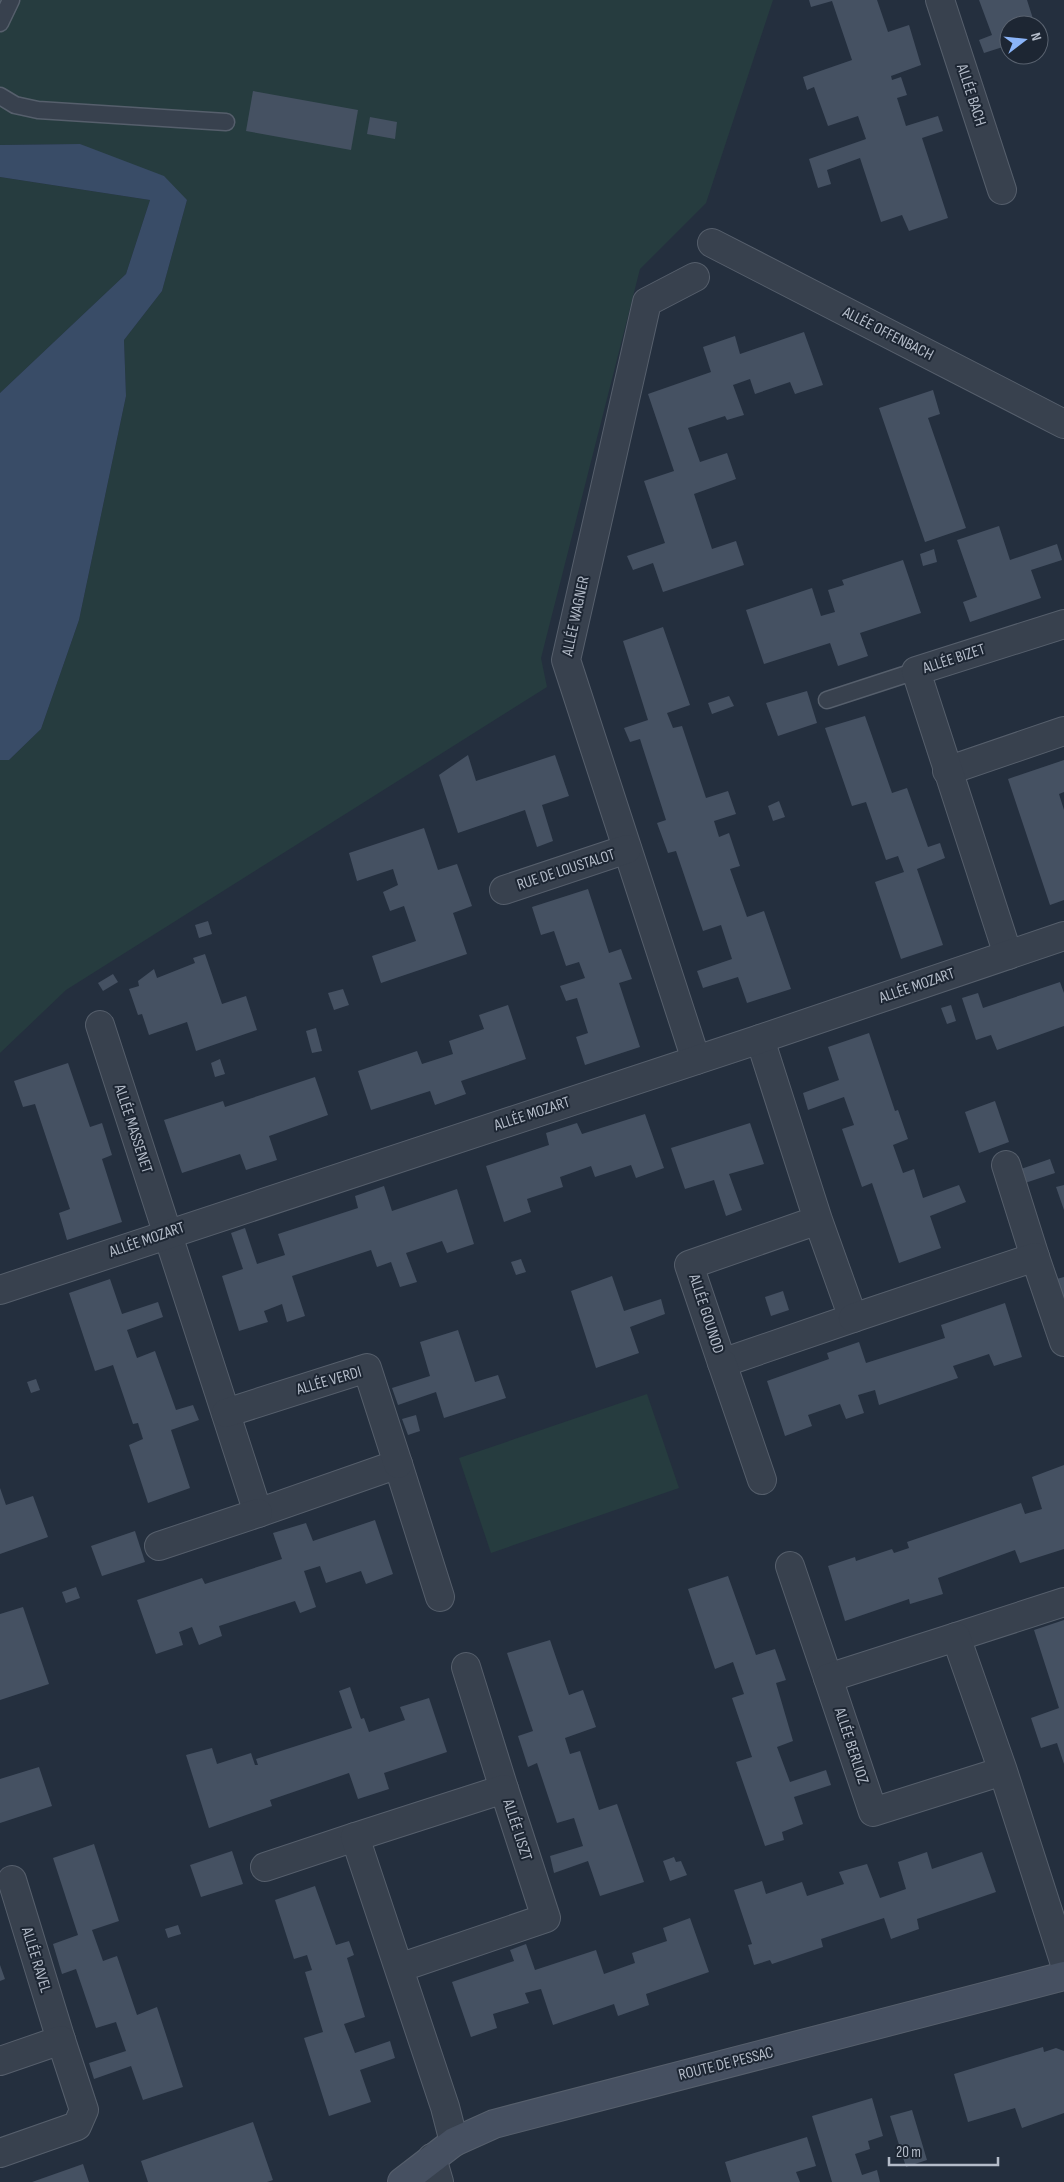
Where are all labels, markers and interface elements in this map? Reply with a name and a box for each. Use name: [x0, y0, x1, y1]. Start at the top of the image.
north arrow: [999, 15, 1049, 65]
text: N: [1027, 31, 1045, 42]
street label: ALLÉE BACH: [952, 61, 990, 128]
street label: ALLÉE OFFENBACH: [839, 303, 937, 365]
street label: ALLÉE WAGNER: [558, 574, 594, 659]
street label: ALLÉE BIZET: [919, 640, 988, 678]
street label: RUE DE LOUSTALOT: [515, 845, 618, 895]
street label: ALLÉE MOZART: [876, 964, 958, 1008]
street label: ALLÉE MASSENET: [109, 1081, 156, 1176]
street label: ALLÉE MOZART: [491, 1093, 573, 1136]
street label: ALLÉE MOZART: [106, 1218, 188, 1262]
street label: ALLÉE GOUNOD: [684, 1271, 728, 1356]
street label: ALLÉE VERDI: [293, 1363, 364, 1400]
street label: ALLÉE BERLIOZ: [829, 1705, 872, 1787]
street label: ALLÉE LISZT: [498, 1796, 536, 1864]
street label: ALLÉE RAVEL: [17, 1924, 55, 1995]
street label: ROUTE DE PESSAC: [677, 2043, 776, 2085]
scale bar: [889, 2134, 998, 2166]
text: 20 m: [896, 2143, 921, 2162]

